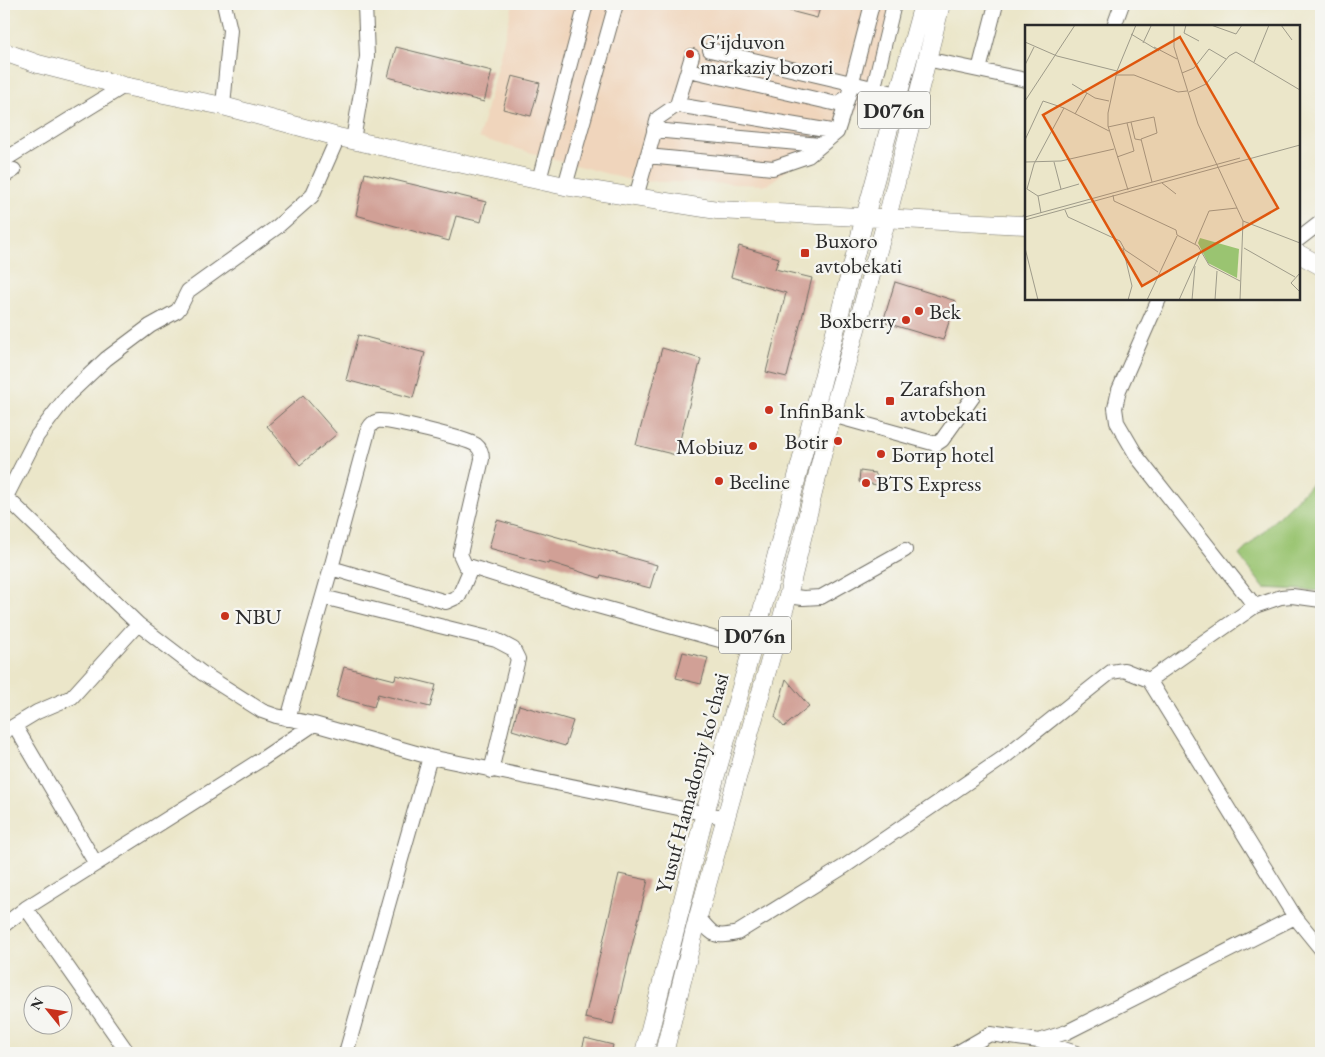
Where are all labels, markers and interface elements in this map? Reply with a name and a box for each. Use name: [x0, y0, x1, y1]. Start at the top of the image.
inset map: [1025, 25, 1300, 300]
place label: G'ijduvon markaziy bozori: [700, 27, 833, 81]
marker: G'ijduvon markaziy bozori: [684, 48, 696, 60]
road number: D076n: [858, 92, 930, 128]
place label: Buxoro avtobekati: [815, 226, 902, 280]
marker: Buxoro avtobekati: [799, 247, 811, 259]
place label: Bek: [929, 297, 961, 326]
marker: Bek: [913, 305, 925, 317]
place label: Boxberry: [819, 306, 896, 335]
marker: Boxberry: [900, 314, 912, 326]
place label: Zarafshon avtobekati: [900, 374, 987, 428]
marker: Zarafshon avtobekati: [884, 395, 896, 407]
place label: InfinBank: [779, 396, 865, 425]
marker: InfinBank: [763, 404, 775, 416]
place label: Botir: [785, 427, 829, 456]
place label: Mobiuz: [676, 432, 744, 461]
marker: Botir: [832, 435, 844, 447]
marker: Mobiuz: [747, 440, 759, 452]
place label: Ботир hotel: [891, 440, 994, 469]
marker: Ботир hotel: [875, 448, 887, 460]
place label: Beeline: [729, 467, 790, 496]
place label: BTS Express: [876, 469, 981, 498]
marker: Beeline: [713, 475, 725, 487]
marker: BTS Express: [860, 477, 872, 489]
place label: NBU: [235, 602, 282, 631]
marker: NBU: [219, 610, 231, 622]
road number: D076n: [719, 616, 791, 654]
street label: Yusuf Hamadoniy ko'chasi: [649, 670, 735, 896]
north arrow: [22, 984, 72, 1034]
text: N: [26, 994, 48, 1013]

